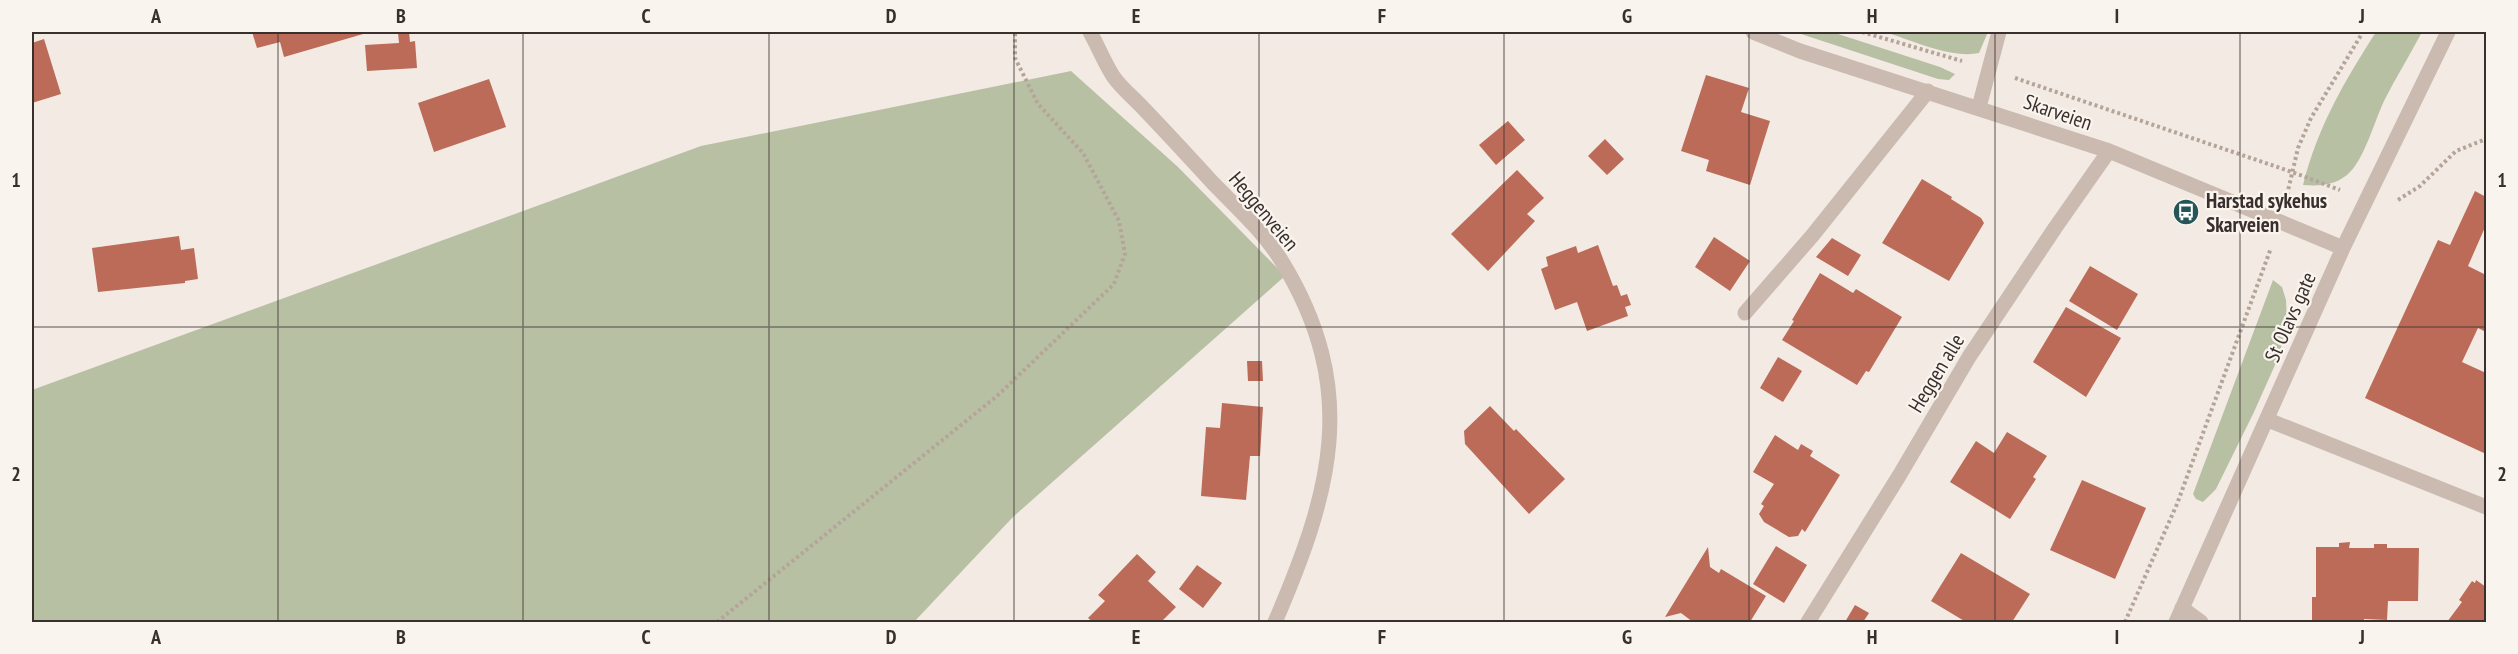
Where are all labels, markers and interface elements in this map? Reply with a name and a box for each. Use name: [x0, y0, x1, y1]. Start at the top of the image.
text: A: [150, 3, 162, 29]
text: B: [396, 3, 406, 29]
text: C: [641, 3, 651, 29]
text: D: [886, 3, 897, 29]
text: E: [1132, 3, 1140, 29]
text: F: [1378, 3, 1386, 29]
text: G: [1622, 3, 1632, 29]
text: H: [1867, 3, 1877, 29]
text: I: [2115, 3, 2119, 29]
text: J: [2358, 3, 2365, 29]
street label: Skarveien: [2020, 88, 2096, 136]
street label: Heggenveien: [1223, 166, 1305, 256]
text: 1: [11, 167, 21, 193]
text: 1: [2497, 167, 2507, 193]
place label: Harstad sykehus Skarveien: [2206, 187, 2327, 238]
bus stop icon: Harstad sykehus Skarveien: [2171, 197, 2201, 227]
street label: St Olavs gate: [2258, 268, 2322, 366]
street label: Heggen alle: [1902, 329, 1970, 417]
text: 2: [11, 461, 21, 487]
text: 2: [2497, 461, 2507, 487]
text: A: [150, 624, 162, 650]
text: B: [396, 624, 406, 650]
text: C: [641, 624, 651, 650]
text: D: [886, 624, 897, 650]
text: E: [1132, 624, 1140, 650]
text: F: [1378, 624, 1386, 650]
text: G: [1622, 624, 1632, 650]
text: H: [1867, 624, 1877, 650]
text: I: [2115, 624, 2119, 650]
text: J: [2358, 624, 2365, 650]

